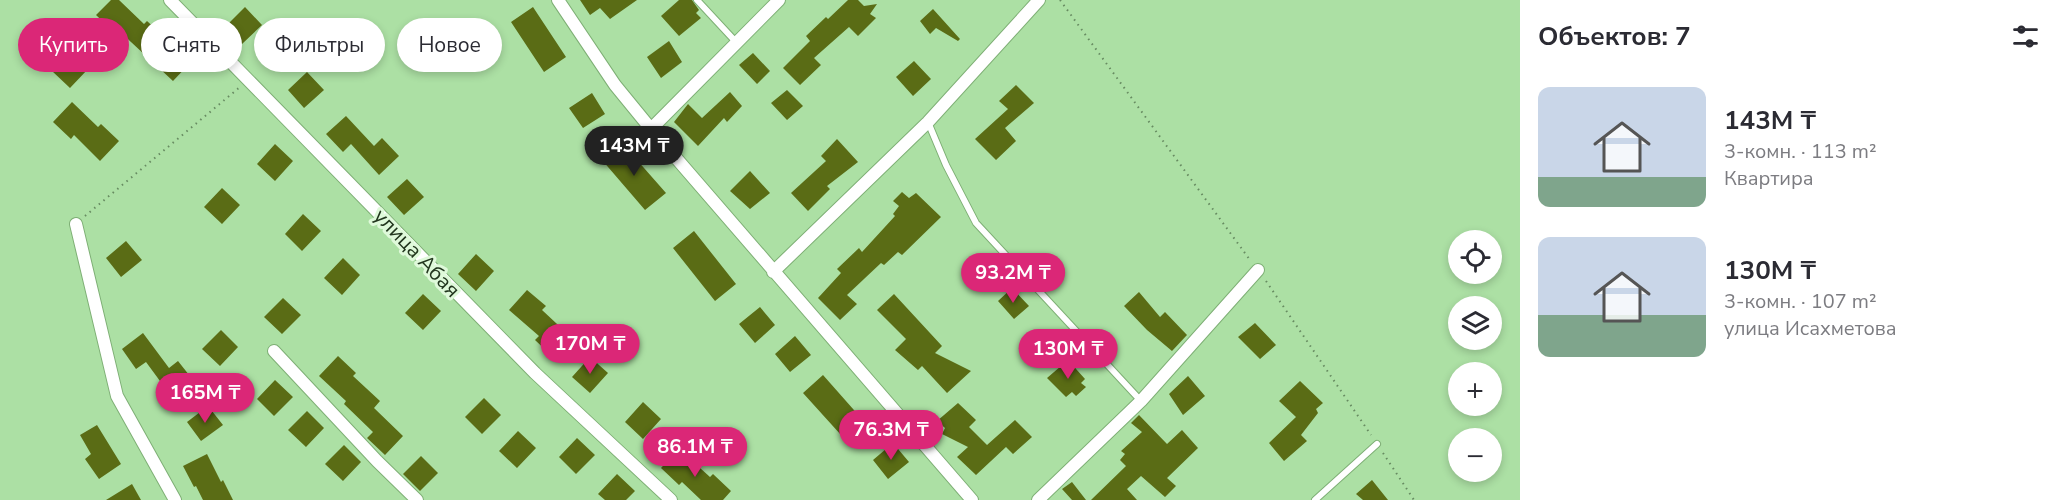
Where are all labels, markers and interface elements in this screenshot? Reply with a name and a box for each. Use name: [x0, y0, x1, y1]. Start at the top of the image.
chip: Купить: [18, 18, 129, 72]
chip: Снять: [141, 18, 242, 72]
chip: Фильтры: [254, 18, 385, 72]
chip: Новое: [397, 18, 502, 72]
text: Объектов: 7: [1538, 19, 1691, 54]
icon: filters: [2009, 20, 2042, 53]
text: 143M ₸: [1724, 103, 1816, 138]
icon: home: [1586, 111, 1658, 183]
pin: 143M ₸: [585, 126, 683, 177]
text: 143M ₸: [599, 132, 669, 159]
text: 3-комн. · 113 m²: [1724, 138, 1877, 165]
text: Квартира: [1724, 165, 1814, 192]
street label: улица Абая: [368, 202, 466, 304]
map controls: [1448, 230, 1502, 482]
button: locate: [1448, 230, 1502, 284]
pin: 93.2M ₸: [958, 253, 1068, 304]
text: 130M ₸: [1724, 253, 1816, 288]
text: 93.2M ₸: [975, 259, 1051, 286]
icon: home: [1586, 261, 1658, 333]
text: 3-комн. · 107 m²: [1724, 288, 1877, 315]
button: layers: [1448, 296, 1502, 350]
text: улица Исахметова: [1724, 315, 1897, 342]
pin: 170M ₸: [541, 324, 639, 375]
pin: 130M ₸: [1019, 329, 1117, 380]
text: 170M ₸: [555, 330, 625, 357]
text: 130M ₸: [1033, 335, 1103, 362]
button: +: [1448, 362, 1502, 416]
pin: 165M ₸: [156, 373, 254, 424]
text: 165M ₸: [170, 379, 240, 406]
pin: 76.3M ₸: [836, 410, 946, 461]
text: 76.3M ₸: [853, 416, 929, 443]
pin: 86.1M ₸: [640, 427, 750, 478]
button: −: [1448, 428, 1502, 482]
text: 86.1M ₸: [657, 433, 733, 460]

